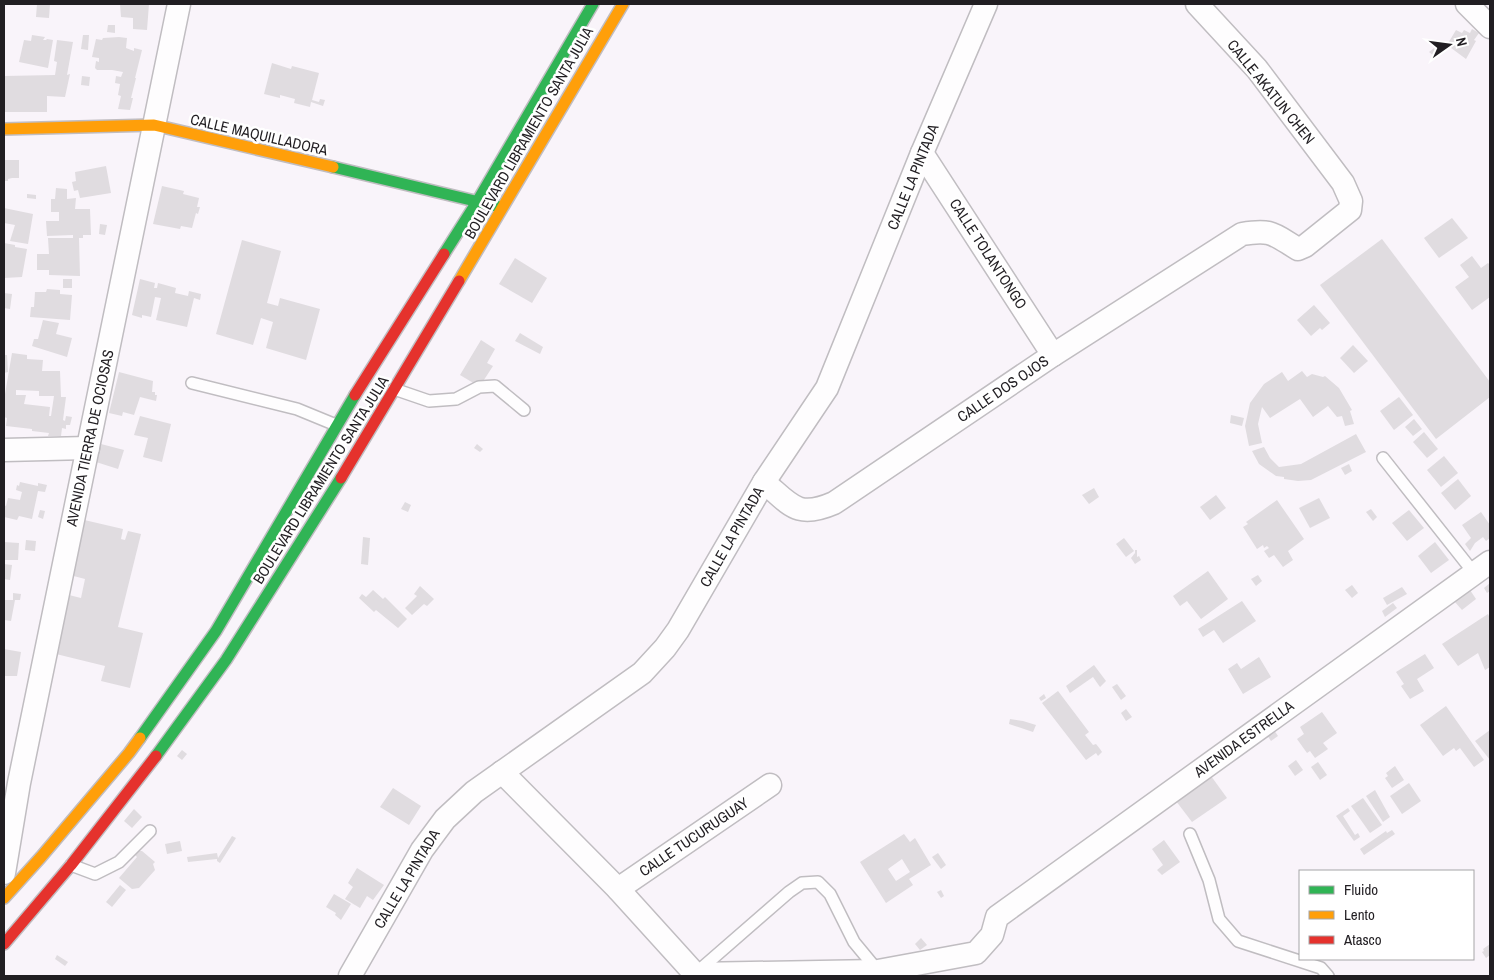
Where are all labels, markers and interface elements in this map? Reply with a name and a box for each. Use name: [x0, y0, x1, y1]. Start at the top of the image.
north arrow: [1424, 20, 1474, 70]
street label: BOULEVARD LIBRAMIENTO SANTA JULIA: [459, 22, 598, 243]
street label: CALLE AKATUN CHEN: [1223, 35, 1320, 148]
text: N: [1452, 36, 1471, 48]
street label: CALLE MAQUILLADORA: [188, 109, 331, 161]
street label: CALLE LA PINTADA: [882, 120, 944, 233]
street label: CALLE TOLANTONGO: [945, 194, 1032, 313]
street label: AVENIDA TIERRA DE OCIOSAS: [60, 348, 118, 529]
street label: CALLE DOS OJOS: [953, 350, 1053, 427]
street label: BOULEVARD LIBRAMIENTO SANTA JULIA: [248, 371, 394, 588]
street label: CALLE LA PINTADA: [694, 482, 769, 591]
street label: AVENIDA ESTRELLA: [1189, 695, 1299, 783]
street label: CALLE TUCURUGUAY: [635, 792, 753, 881]
street label: CALLE LA PINTADA: [369, 824, 445, 932]
legend: [1299, 870, 1474, 960]
text: Fluido: [1344, 879, 1378, 900]
text: Lento: [1344, 904, 1375, 925]
text: Atasco: [1343, 929, 1382, 950]

